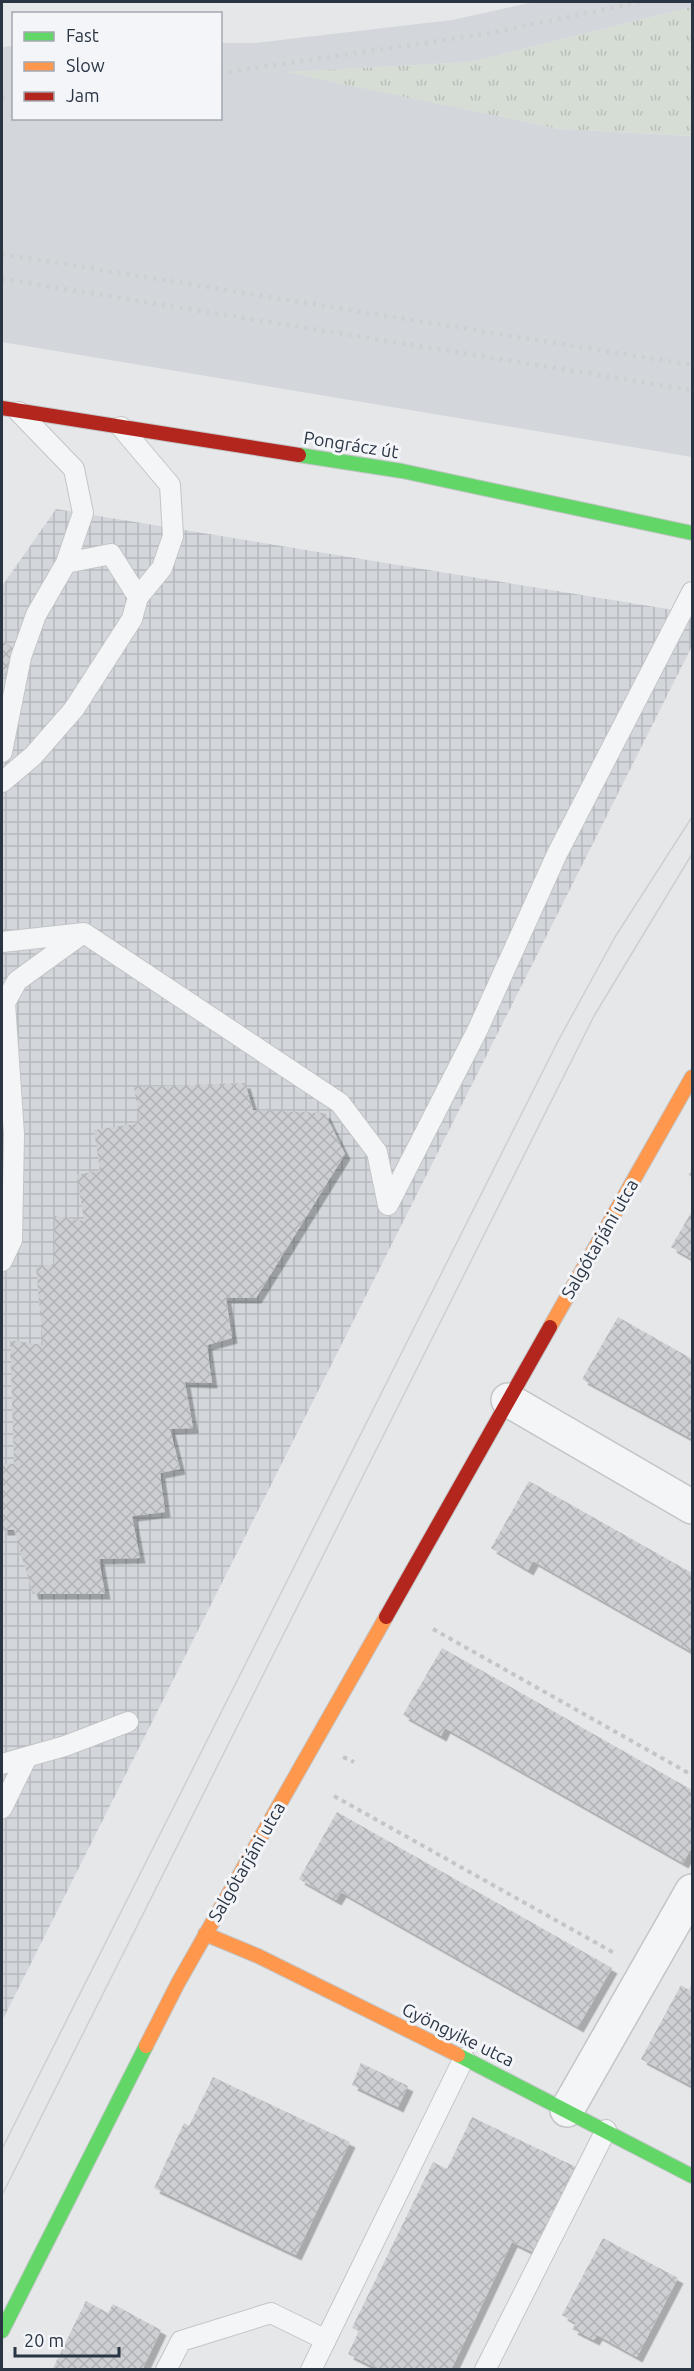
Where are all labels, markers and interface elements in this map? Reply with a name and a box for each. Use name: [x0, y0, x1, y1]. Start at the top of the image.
legend: [12, 12, 222, 120]
text: Fast: [66, 25, 99, 45]
text: Slow: [66, 55, 105, 75]
text: Jam: [66, 85, 100, 105]
street label: Pongrácz út: [302, 427, 400, 461]
street label: Salgótarjáni utca: [557, 1175, 641, 1302]
street label: Salgótarjáni utca: [204, 1798, 288, 1925]
street label: Gyöngyike utca: [399, 1998, 518, 2070]
scale bar: [15, 2320, 118, 2358]
text: 20 m: [24, 2330, 64, 2350]

